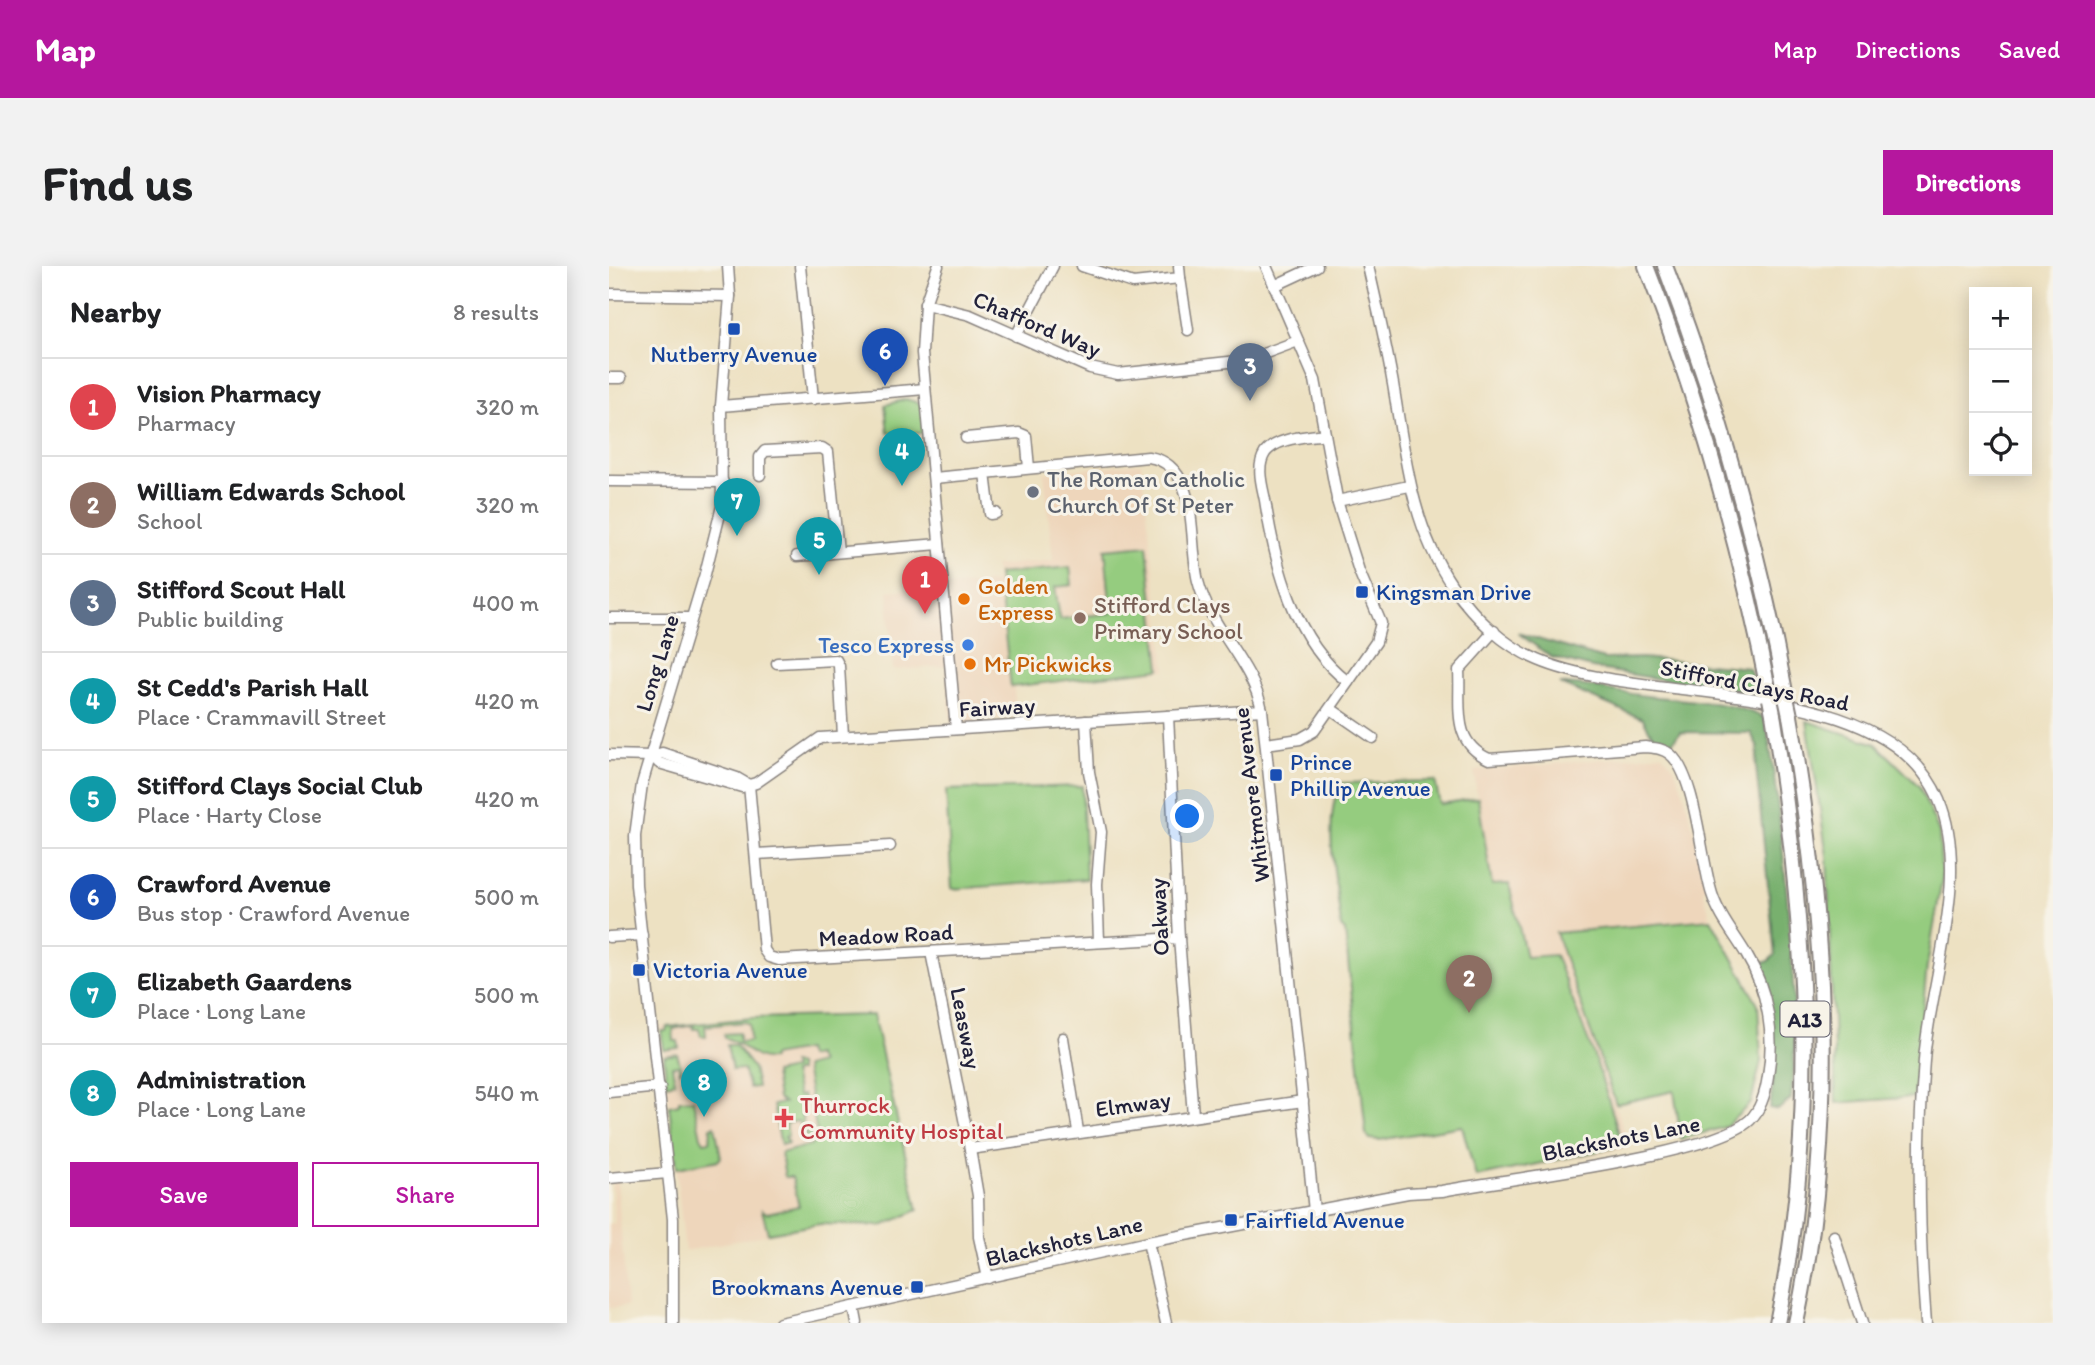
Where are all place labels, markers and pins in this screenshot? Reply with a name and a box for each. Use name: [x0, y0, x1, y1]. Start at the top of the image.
marker: Nutberry Avenue: [726, 321, 742, 337]
pin: 6: [862, 328, 908, 386]
place label: Nutberry Avenue: [651, 340, 817, 368]
pin: 3: [1227, 343, 1273, 401]
pin: 4: [879, 428, 925, 486]
place label: The Roman Catholic Church Of St Peter: [1047, 465, 1245, 519]
pin: 7: [714, 478, 760, 536]
marker: The Roman Catholic Church Of St Peter: [1025, 484, 1041, 500]
pin: 5: [796, 517, 842, 575]
pin: 1: [902, 556, 948, 614]
place label: Golden Express: [978, 572, 1054, 626]
place label: Kingsman Drive: [1376, 578, 1532, 606]
marker: Kingsman Drive: [1354, 584, 1370, 600]
marker: Golden Express: [956, 591, 972, 607]
place label: Stifford Clays Primary School: [1094, 591, 1243, 645]
marker: Stifford Clays Primary School: [1072, 610, 1088, 626]
place label: Tesco Express: [818, 631, 954, 659]
marker: Tesco Express: [960, 637, 976, 653]
place label: Mr Pickwicks: [984, 650, 1112, 678]
marker: Mr Pickwicks: [962, 656, 978, 672]
place label: Prince Phillip Avenue: [1290, 748, 1431, 802]
marker: Prince Phillip Avenue: [1268, 767, 1284, 783]
pin: 2: [1446, 955, 1492, 1013]
place label: Victoria Avenue: [653, 956, 808, 984]
marker: Victoria Avenue: [631, 962, 647, 978]
pin: 8: [681, 1059, 727, 1117]
place label: Thurrock Community Hospital: [800, 1091, 1004, 1145]
marker: Thurrock Community Hospital: [774, 1108, 794, 1128]
place label: Fairfield Avenue: [1245, 1206, 1405, 1234]
marker: Fairfield Avenue: [1223, 1212, 1239, 1228]
place label: Brookmans Avenue: [711, 1273, 903, 1301]
marker: Brookmans Avenue: [909, 1279, 925, 1295]

